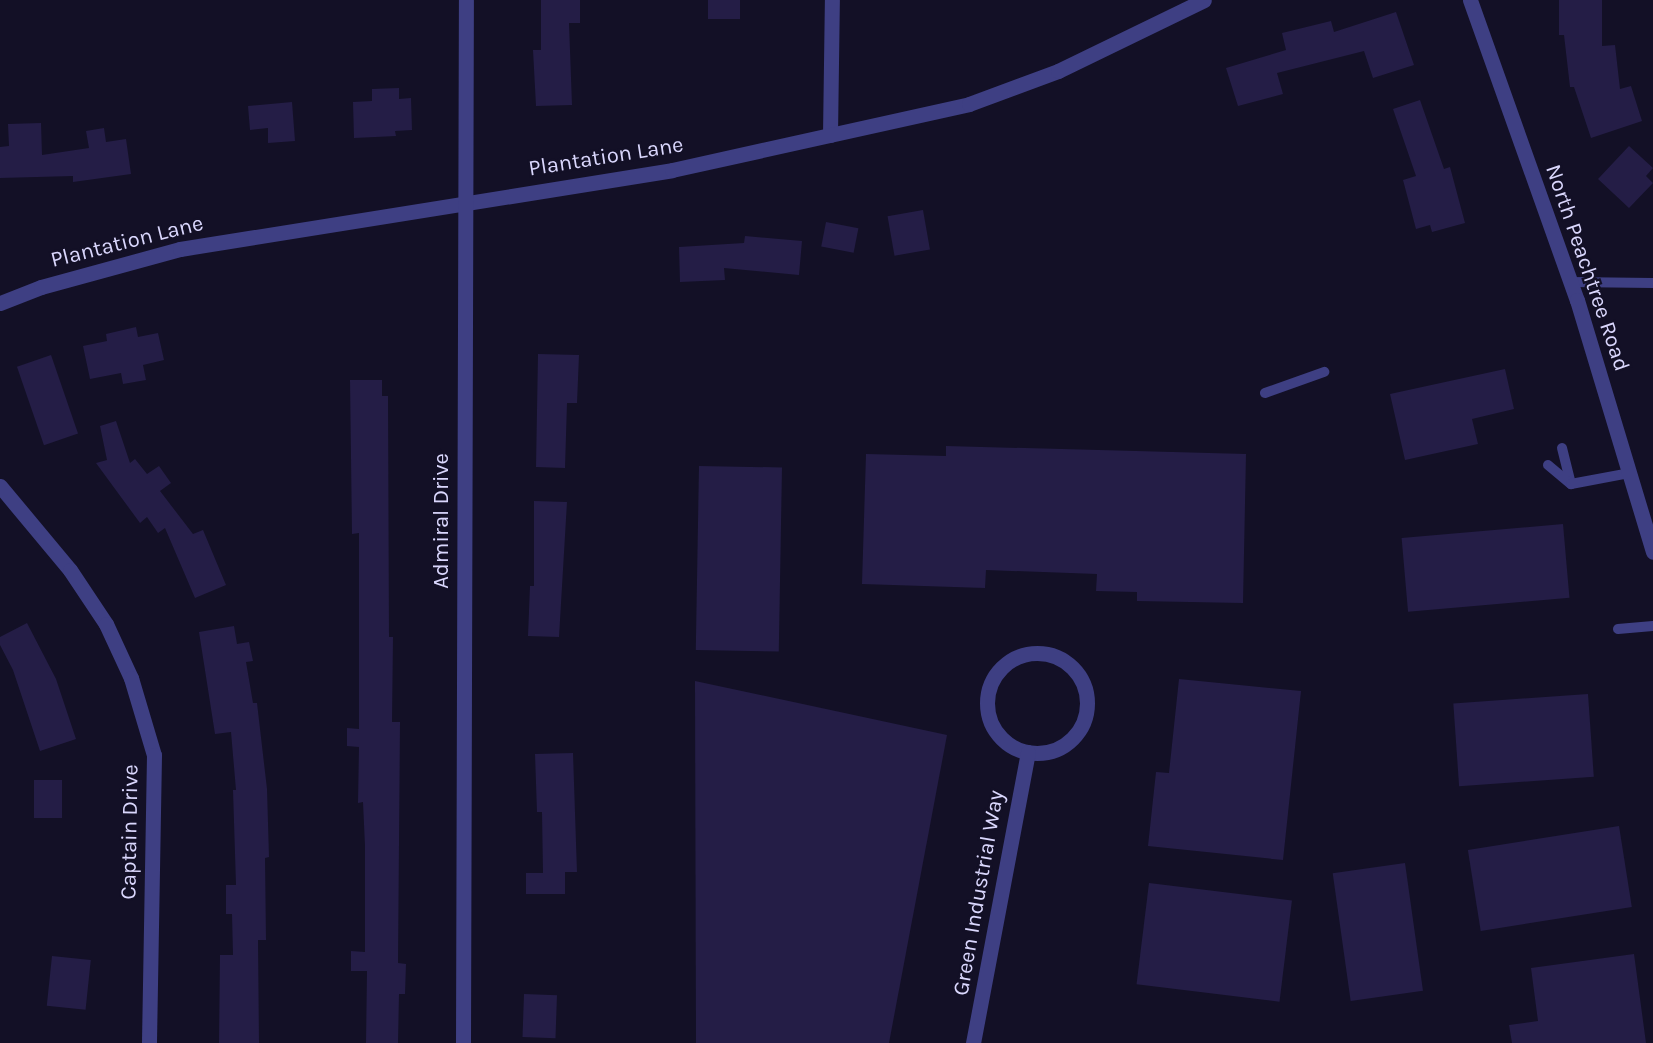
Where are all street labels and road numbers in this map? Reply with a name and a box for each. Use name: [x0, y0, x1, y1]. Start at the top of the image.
street label: Plantation Lane: [527, 132, 685, 182]
street label: North Peachtree Road: [1539, 161, 1635, 375]
street label: Plantation Lane: [48, 210, 206, 274]
street label: Admiral Drive: [429, 453, 455, 589]
street label: Captain Drive: [116, 764, 144, 900]
street label: Green Industrial Way: [948, 788, 1010, 998]

